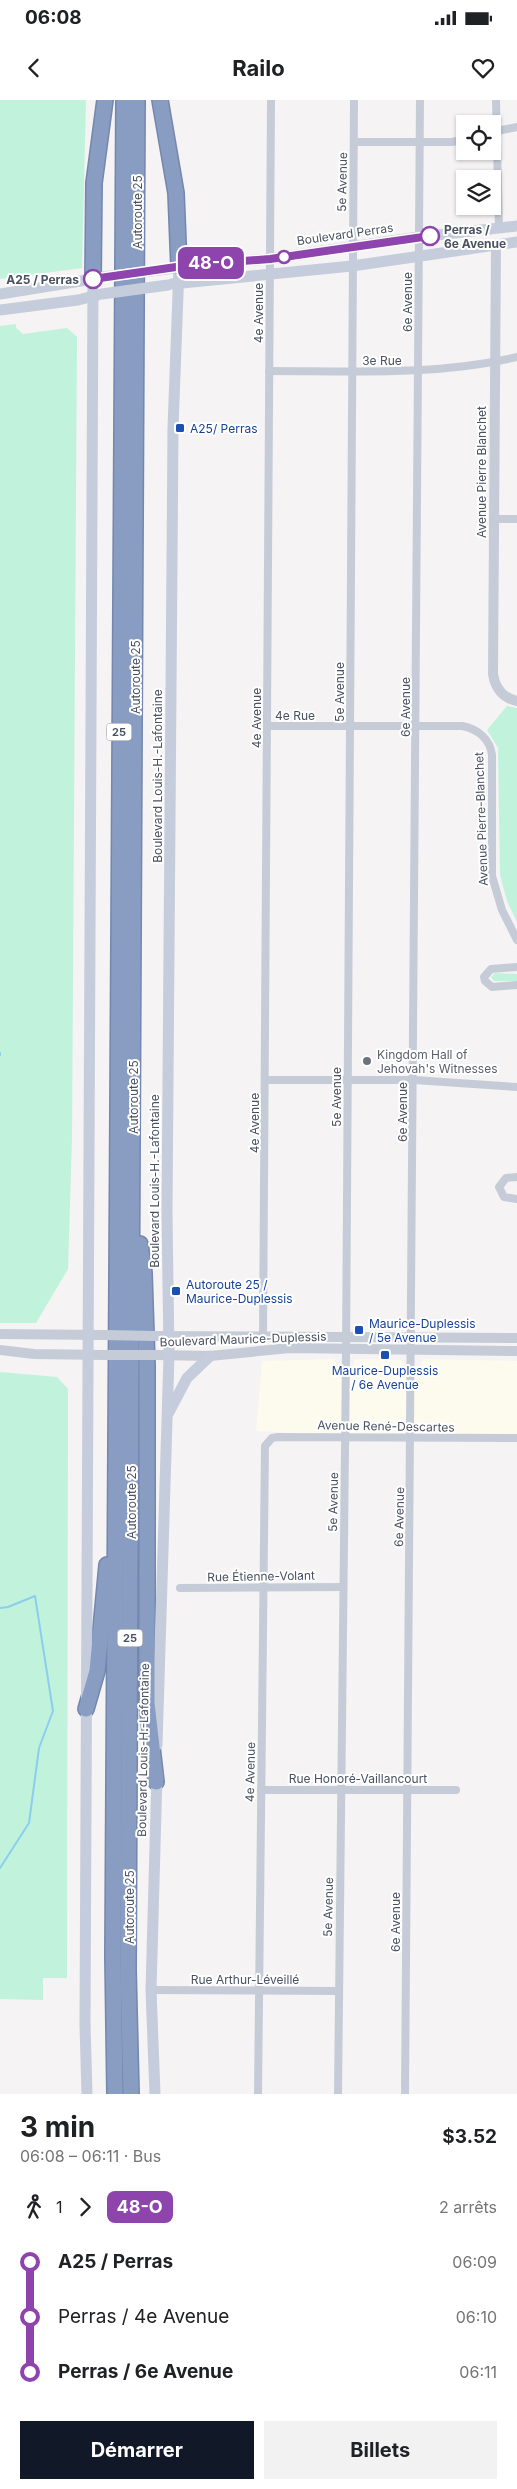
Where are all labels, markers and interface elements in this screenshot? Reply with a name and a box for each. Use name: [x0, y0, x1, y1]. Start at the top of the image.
text: 06:08: [25, 6, 82, 29]
icon: back: [20, 54, 48, 82]
icon: heart: [469, 54, 497, 82]
text: Railo: [232, 55, 285, 81]
map controls: [456, 115, 501, 215]
button: locate: [456, 115, 501, 160]
street label: 5e Avenue: [334, 152, 350, 212]
button: layers: [456, 170, 501, 215]
street label: Autoroute 25: [130, 175, 145, 249]
street label: Boulevard Perras: [296, 220, 394, 248]
place label: Perras / 6e Avenue: [444, 222, 506, 251]
marker: Perras / 6e Avenue: [420, 226, 440, 246]
line badge: 48-O: [176, 247, 246, 279]
unlabelled marker: [277, 250, 291, 264]
text: 48-O: [188, 252, 234, 273]
marker: A25 / Perras: [83, 269, 103, 289]
place label: A25 / Perras: [6, 272, 79, 287]
street label: 6e Avenue: [400, 272, 415, 332]
street label: 4e Avenue: [251, 283, 266, 343]
street label: 3e Rue: [362, 353, 402, 368]
street label: Avenue Pierre Blanchet: [474, 406, 489, 538]
place label: A25/ Perras: [190, 421, 257, 436]
marker: A25/ Perras: [174, 422, 186, 434]
street label: Autoroute 25: [128, 640, 143, 714]
street label: 5e Avenue: [332, 662, 347, 722]
street label: 6e Avenue: [398, 677, 413, 737]
street label: 4e Avenue: [249, 688, 264, 748]
street label: Boulevard Louis-H.-Lafontaine: [150, 689, 165, 863]
street label: 4e Rue: [275, 708, 315, 723]
road number: 25: [106, 724, 132, 740]
street label: Avenue Pierre-Blanchet: [471, 752, 491, 886]
place label: Kingdom Hall of Jehovah's Witnesses: [377, 1047, 497, 1076]
marker: Kingdom Hall of Jehovah's Witnesses: [361, 1055, 373, 1067]
street label: Autoroute 25: [126, 1060, 141, 1134]
street label: 5e Avenue: [329, 1067, 344, 1127]
street label: 6e Avenue: [395, 1082, 410, 1142]
street label: 4e Avenue: [247, 1093, 262, 1153]
street label: Boulevard Louis-H.-Lafontaine: [147, 1094, 162, 1268]
place label: Autoroute 25 / Maurice-Duplessis: [186, 1277, 293, 1306]
marker: Autoroute 25 / Maurice-Duplessis: [170, 1285, 182, 1297]
place label: Maurice-Duplessis / 5e Avenue: [369, 1316, 476, 1345]
marker: Maurice-Duplessis / 5e Avenue: [353, 1324, 365, 1336]
street label: Boulevard Maurice-Duplessis: [159, 1329, 327, 1349]
marker: Maurice-Duplessis / 6e Avenue: [379, 1349, 391, 1361]
place label: Maurice-Duplessis / 6e Avenue: [332, 1363, 438, 1392]
street label: Avenue René-Descartes: [317, 1417, 455, 1435]
street label: Autoroute 25: [124, 1465, 139, 1539]
street label: 5e Avenue: [325, 1472, 341, 1532]
street label: 6e Avenue: [391, 1487, 407, 1547]
street label: Rue Étienne-Volant: [207, 1568, 315, 1584]
road number: 25: [118, 1630, 142, 1646]
street label: Boulevard Louis-H.-Lafontaine: [134, 1663, 152, 1837]
street label: 4e Avenue: [242, 1742, 258, 1802]
street label: Rue Honoré-Vaillancourt: [289, 1771, 427, 1786]
street label: Autoroute 25: [122, 1870, 137, 1944]
street label: 5e Avenue: [320, 1877, 336, 1937]
street label: 6e Avenue: [388, 1892, 403, 1952]
street label: Rue Arthur-Léveillé: [191, 1972, 299, 1987]
text: 3 min: [20, 2110, 95, 2144]
text: $3.52: [442, 2125, 497, 2148]
text: 06:08 – 06:11 · Bus: [20, 2146, 161, 2166]
icon: walk: [20, 2193, 48, 2221]
icon: forward: [71, 2193, 99, 2221]
text: 48-O: [117, 2196, 163, 2217]
text: 1: [56, 2197, 63, 2217]
text: 2 arrêts: [439, 2197, 497, 2217]
text: A25 / Perras: [58, 2250, 173, 2273]
text: 06:09: [452, 2252, 497, 2272]
text: Perras / 4e Avenue: [58, 2305, 229, 2328]
text: 06:10: [456, 2307, 497, 2327]
text: Perras / 6e Avenue: [58, 2360, 233, 2383]
text: 06:11: [459, 2362, 497, 2382]
button: Démarrer: [20, 2421, 254, 2479]
button: Billets: [264, 2421, 497, 2479]

